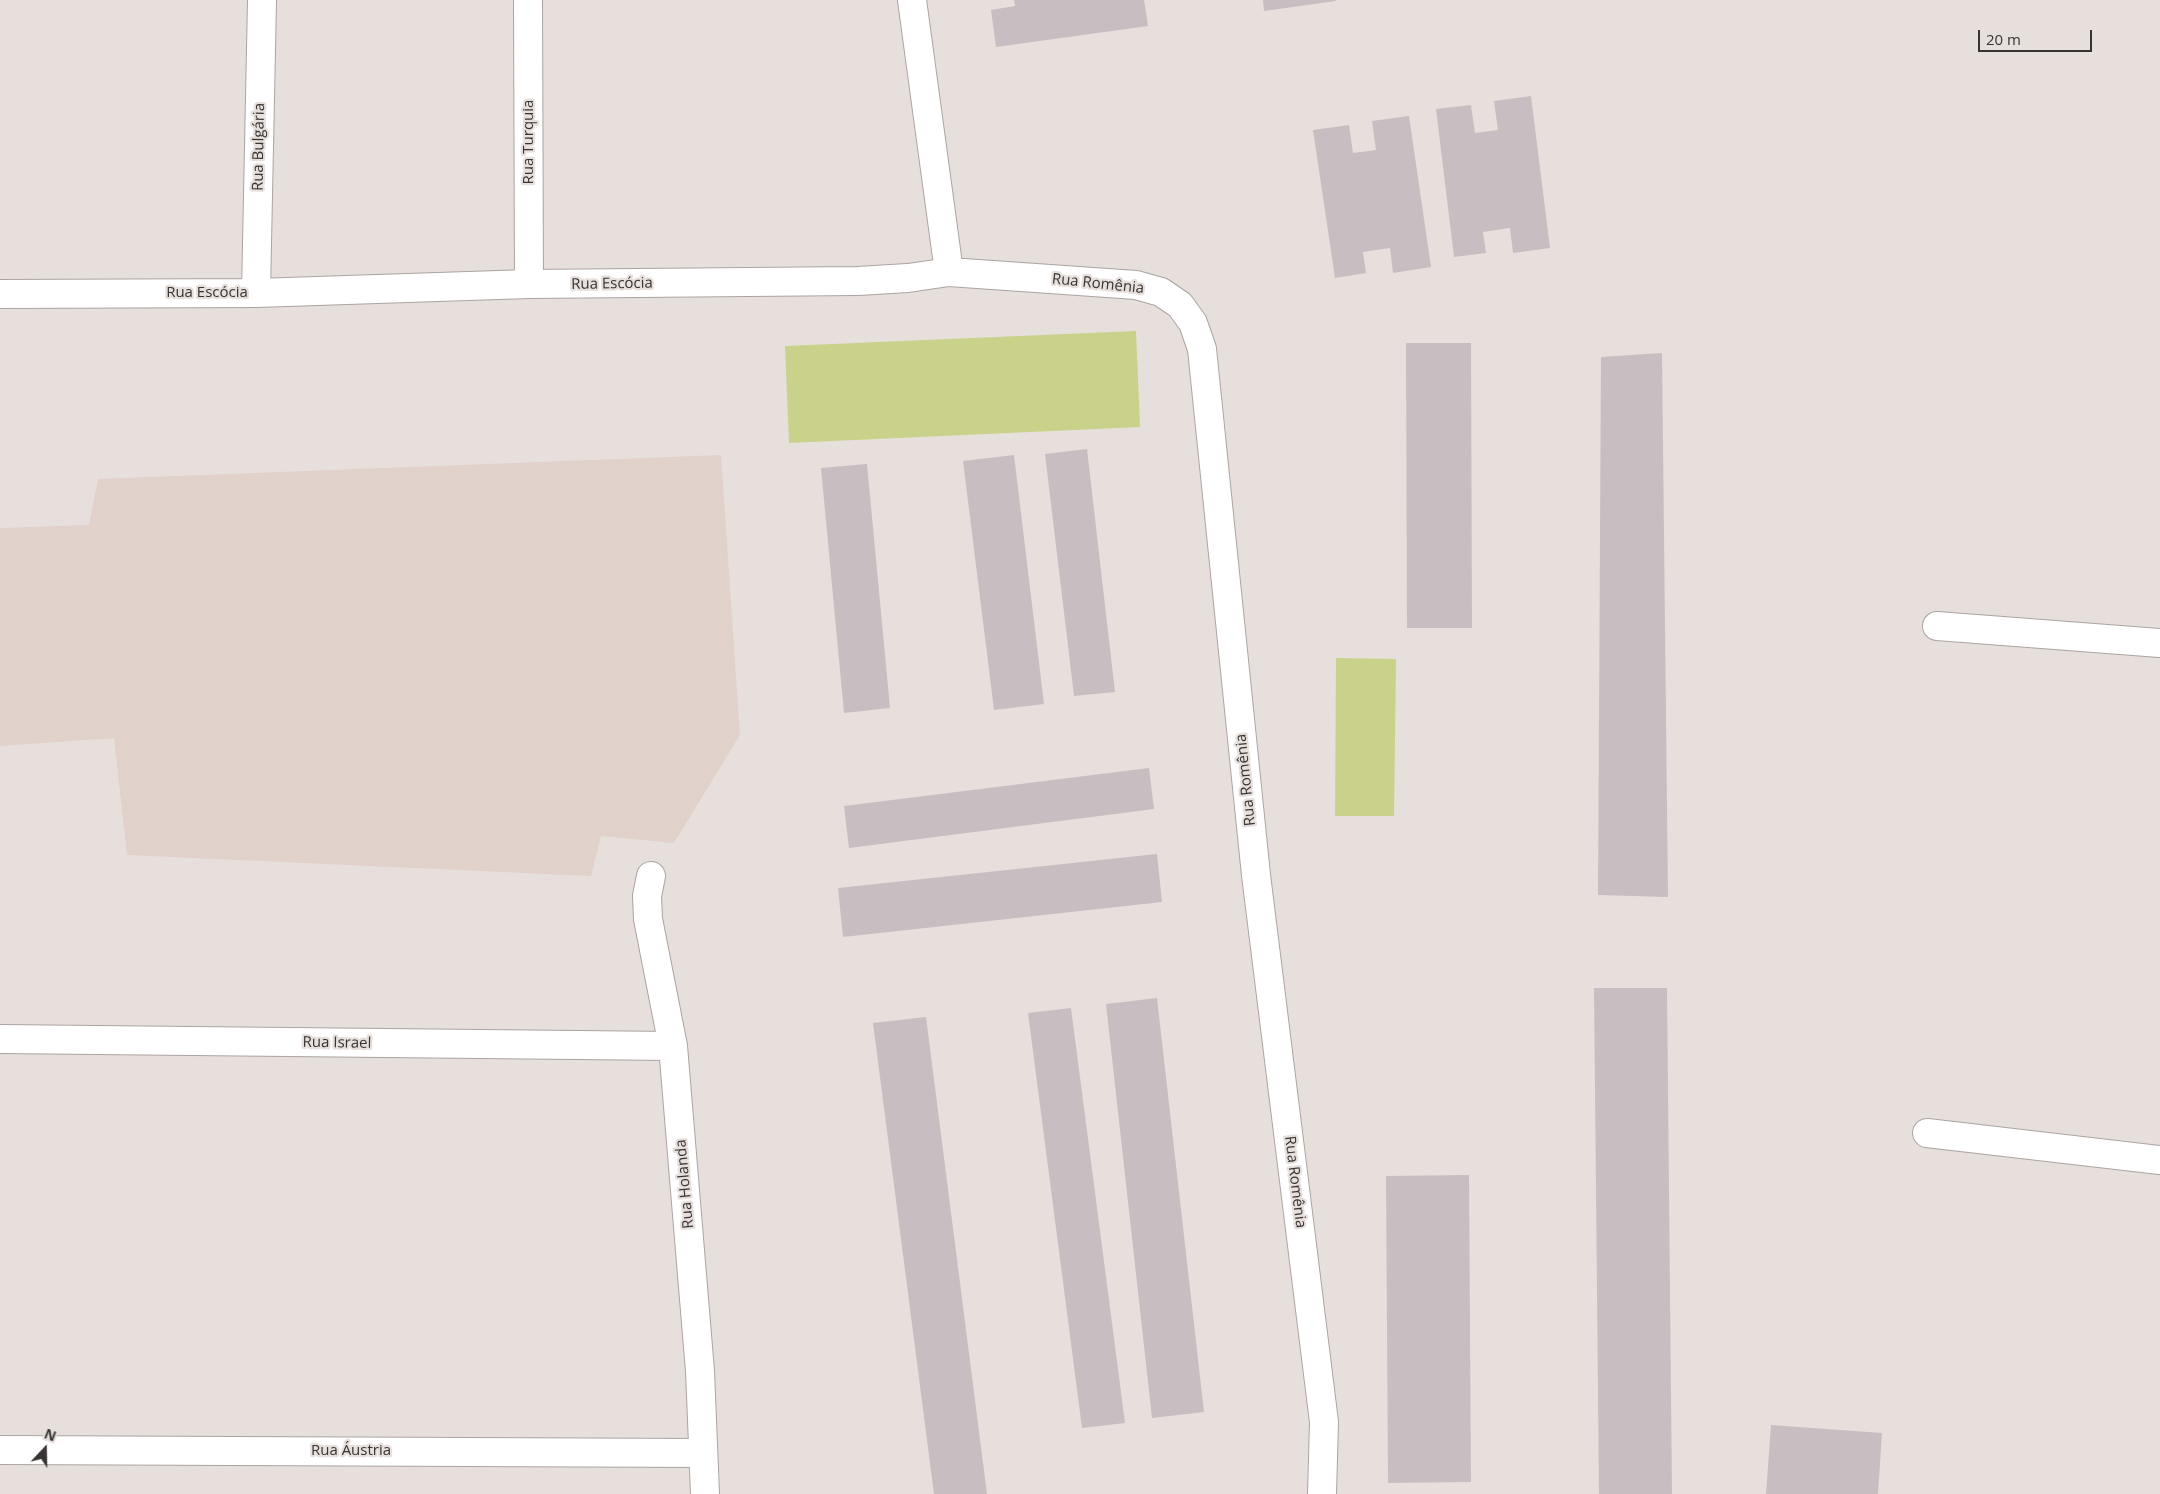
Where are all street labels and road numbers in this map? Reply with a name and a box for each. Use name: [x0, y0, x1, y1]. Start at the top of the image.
street label: Rua Turquia: [520, 100, 538, 184]
street label: Rua Bulgária: [249, 103, 269, 191]
street label: Rua Romênia: [1051, 270, 1145, 298]
street label: Rua Escócia: [571, 274, 653, 294]
street label: Rua Escócia: [166, 284, 248, 302]
street label: Rua Romênia: [1232, 733, 1260, 827]
street label: Rua Israel: [302, 1033, 372, 1053]
street label: Rua Romênia: [1280, 1135, 1310, 1229]
street label: Rua Holanda: [672, 1139, 698, 1229]
street label: Rua Áustria: [311, 1442, 391, 1460]

